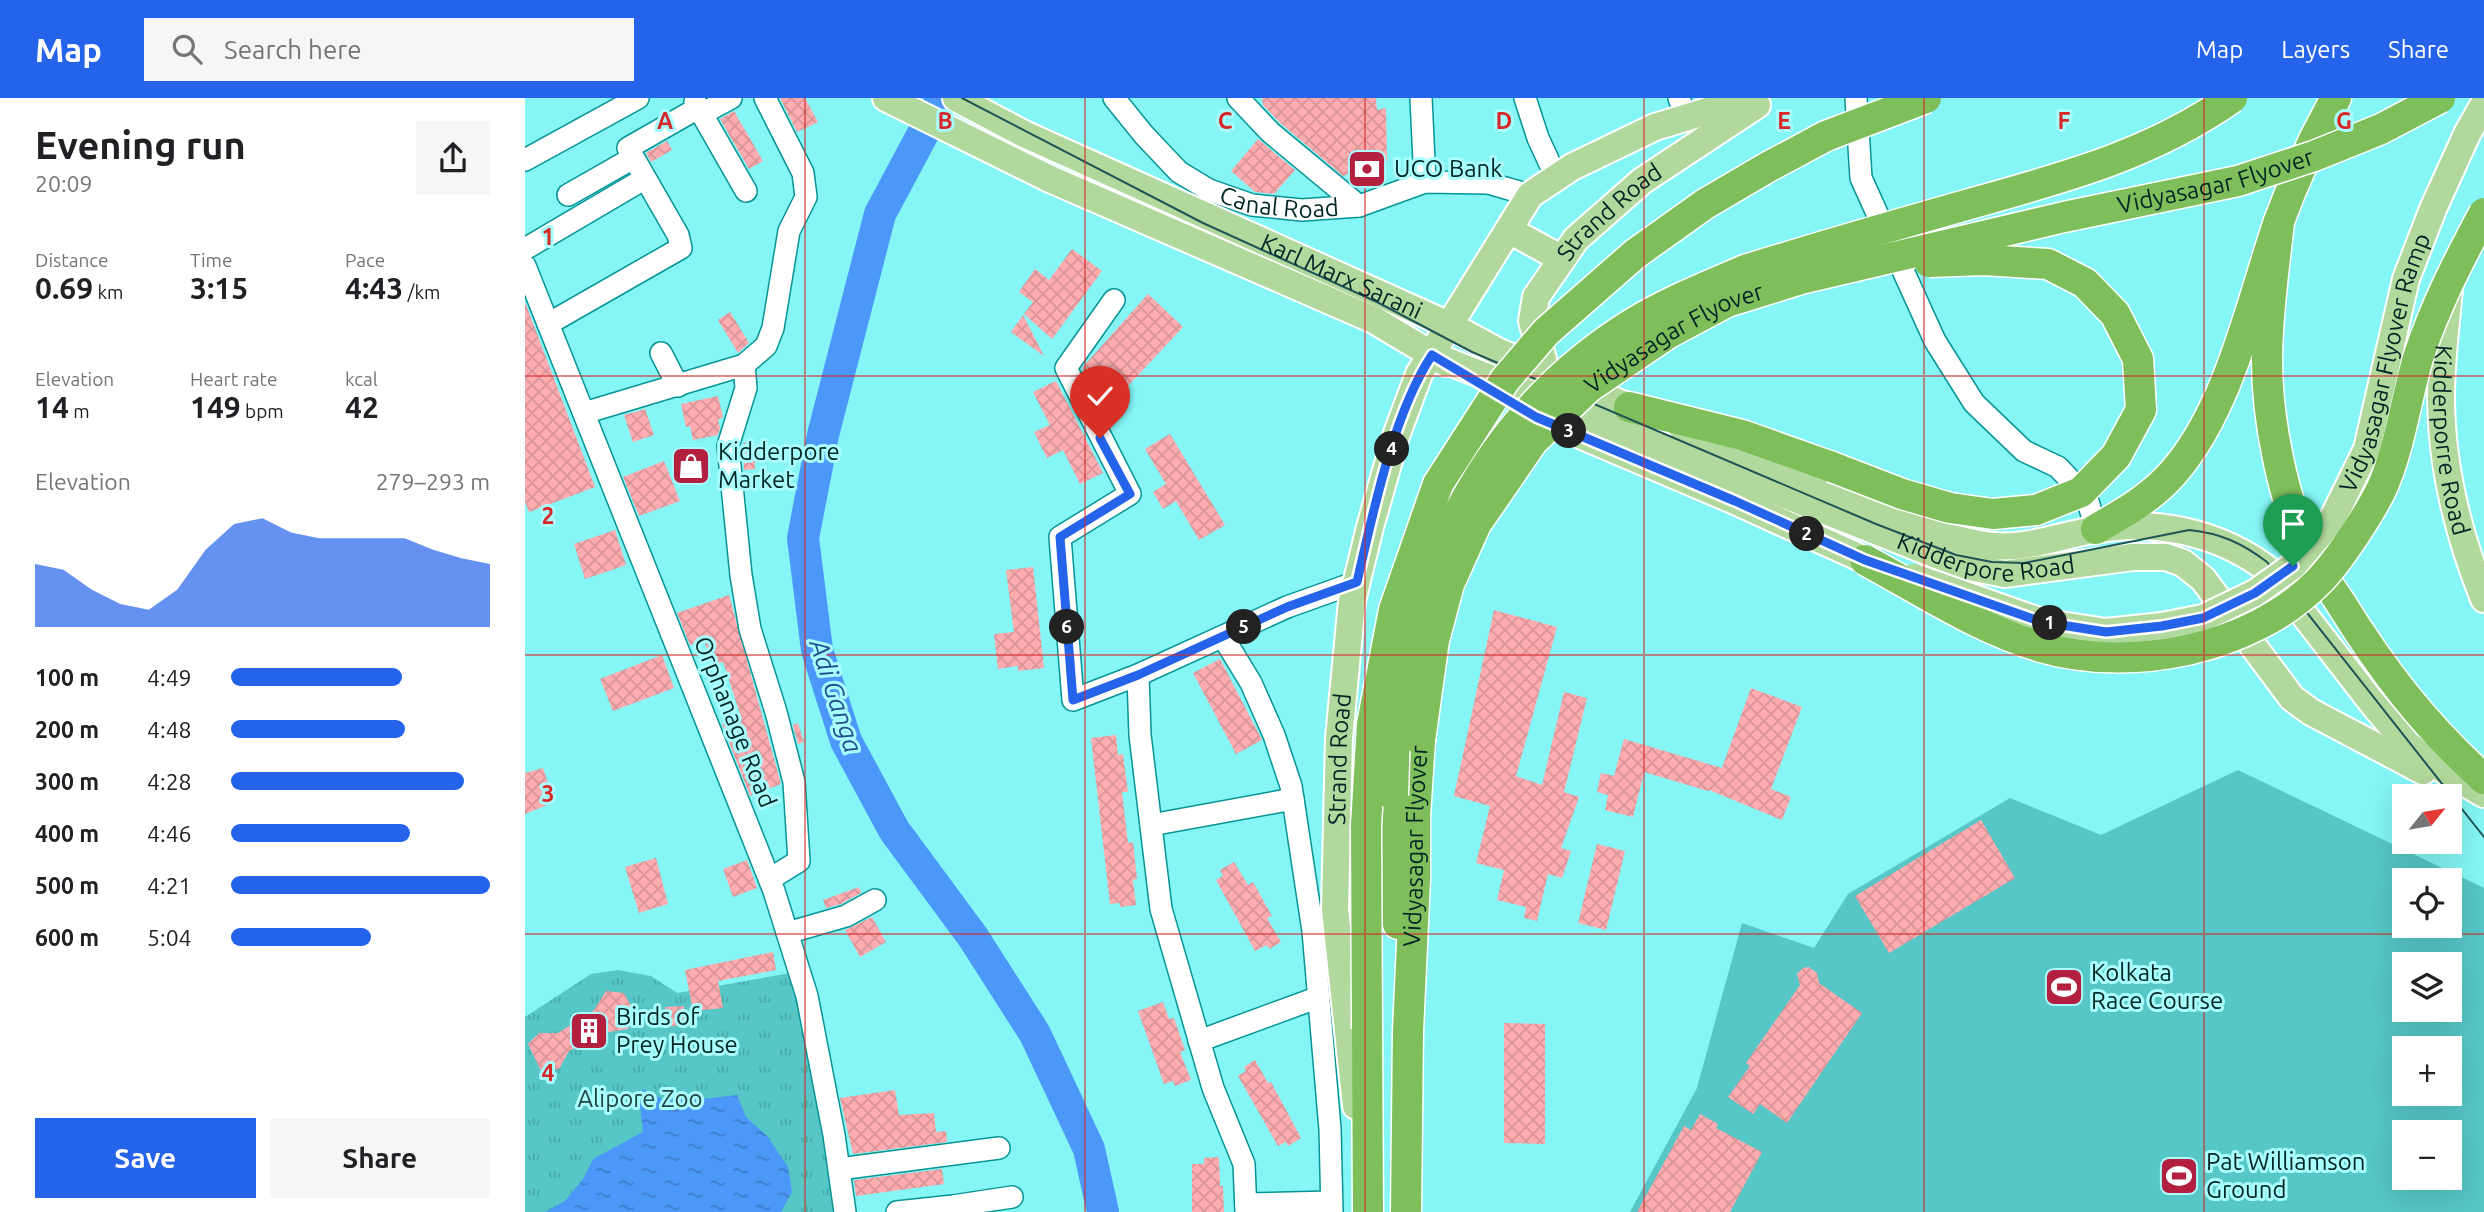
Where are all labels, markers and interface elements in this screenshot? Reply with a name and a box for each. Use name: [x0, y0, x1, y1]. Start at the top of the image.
search box: [144, 18, 634, 81]
icon: search: [168, 30, 206, 68]
text: Map: [35, 31, 102, 68]
text: Search here: [224, 35, 362, 64]
text: Map: [2196, 36, 2243, 63]
text: Layers: [2281, 36, 2350, 63]
text: Share: [2388, 36, 2449, 63]
text: A: [657, 108, 673, 133]
text: B: [937, 108, 953, 133]
text: C: [1218, 108, 1233, 133]
text: D: [1496, 108, 1512, 133]
text: E: [1777, 108, 1791, 133]
text: F: [2058, 108, 2071, 133]
text: G: [2336, 108, 2352, 133]
button: share: [416, 121, 490, 195]
text: Evening run: [35, 124, 246, 166]
street label: Vidyasagar Flyover: [2115, 143, 2317, 219]
bank icon: UCO Bank: [1346, 148, 1388, 190]
place label: UCO Bank: [1394, 155, 1502, 182]
street label: Strand Road: [1551, 158, 1667, 266]
text: 20:09: [35, 171, 93, 196]
street label: Canal Road: [1216, 181, 1340, 223]
text: 1: [542, 224, 554, 249]
street label: Karl Marx Sarani: [1257, 228, 1427, 324]
street label: Vidyasagar Flyover Ramp: [2334, 229, 2435, 497]
text: Distance: [35, 249, 109, 271]
text: Time: [190, 249, 232, 271]
text: Pace: [345, 249, 385, 271]
text: 0.69: [35, 271, 93, 305]
text: 3:15: [190, 271, 248, 305]
text: 4:43: [345, 271, 403, 305]
street label: Vidyasagar Flyover: [1579, 278, 1767, 399]
text: km: [93, 281, 123, 303]
text: /km: [403, 281, 441, 303]
street label: Kidderporre Road: [2428, 344, 2475, 538]
pin: [1070, 366, 1130, 438]
text: Elevation: [35, 368, 114, 390]
text: Heart rate: [190, 368, 277, 390]
text: kcal: [345, 368, 378, 390]
icon: check: [1081, 377, 1119, 415]
text: 14: [35, 390, 69, 424]
text: 149: [190, 390, 241, 424]
text: 42: [345, 390, 379, 424]
text: m: [69, 400, 90, 422]
text: bpm: [241, 400, 284, 422]
pin: 3: [1551, 414, 1587, 448]
text: 3: [1563, 419, 1574, 441]
pin: 4: [1375, 432, 1409, 466]
text: 4: [1386, 437, 1397, 459]
place label: Kidderpore Market: [718, 438, 840, 493]
shop icon: Kidderpore Market: [670, 445, 712, 487]
text: Elevation: [35, 469, 131, 494]
text: 279–293 m: [376, 469, 490, 494]
pin: [2263, 494, 2323, 566]
text: 2: [542, 503, 554, 528]
icon: arrive: [2274, 505, 2312, 543]
pin: 2: [1789, 516, 1825, 551]
text: 2: [1801, 522, 1812, 544]
street label: Kidderpore Road: [1894, 527, 2076, 587]
pin: 1: [2033, 606, 2067, 640]
pin: 6: [1049, 610, 1085, 644]
pin: 5: [1227, 610, 1261, 644]
text: 1: [2044, 611, 2055, 633]
text: 6: [1061, 615, 1072, 637]
text: 5: [1238, 615, 1249, 637]
street label: Orphanage Road: [689, 633, 782, 811]
water label: Adi Ganga: [804, 634, 868, 756]
text: 100 m: [35, 665, 99, 690]
text: 4:49: [147, 665, 192, 690]
street label: Strand Road: [1323, 692, 1356, 825]
text: 200 m: [35, 717, 99, 742]
text: 4:48: [147, 717, 192, 742]
street label: Vidyasagar Flyover: [1398, 745, 1433, 948]
text: 300 m: [35, 769, 99, 794]
text: 4:28: [147, 769, 192, 794]
text: 3: [542, 781, 554, 806]
north arrow: [2392, 784, 2462, 854]
map controls: [2392, 784, 2462, 1190]
text: 400 m: [35, 821, 99, 846]
text: 4:46: [147, 821, 192, 846]
button: locate: [2392, 868, 2462, 938]
text: 500 m: [35, 873, 99, 898]
text: 4:21: [147, 873, 192, 898]
text: 600 m: [35, 925, 99, 950]
text: 5:04: [147, 925, 192, 950]
button: layers: [2392, 952, 2462, 1022]
place label: Kolkata Race Course: [2091, 959, 2223, 1014]
sports icon: Kolkata Race Course: [2043, 966, 2085, 1008]
place label: Birds of Prey House: [616, 1003, 738, 1058]
building icon: Birds of Prey House: [568, 1010, 610, 1052]
button: +: [2392, 1036, 2462, 1106]
text: 4: [542, 1060, 555, 1085]
park label: Alipore Zoo: [577, 1085, 703, 1112]
button: Save: [35, 1118, 256, 1198]
button: Share: [270, 1118, 490, 1198]
button: −: [2392, 1120, 2462, 1190]
place label: Pat Williamson Ground: [2206, 1148, 2366, 1203]
sports icon: Pat Williamson Ground: [2158, 1155, 2200, 1197]

